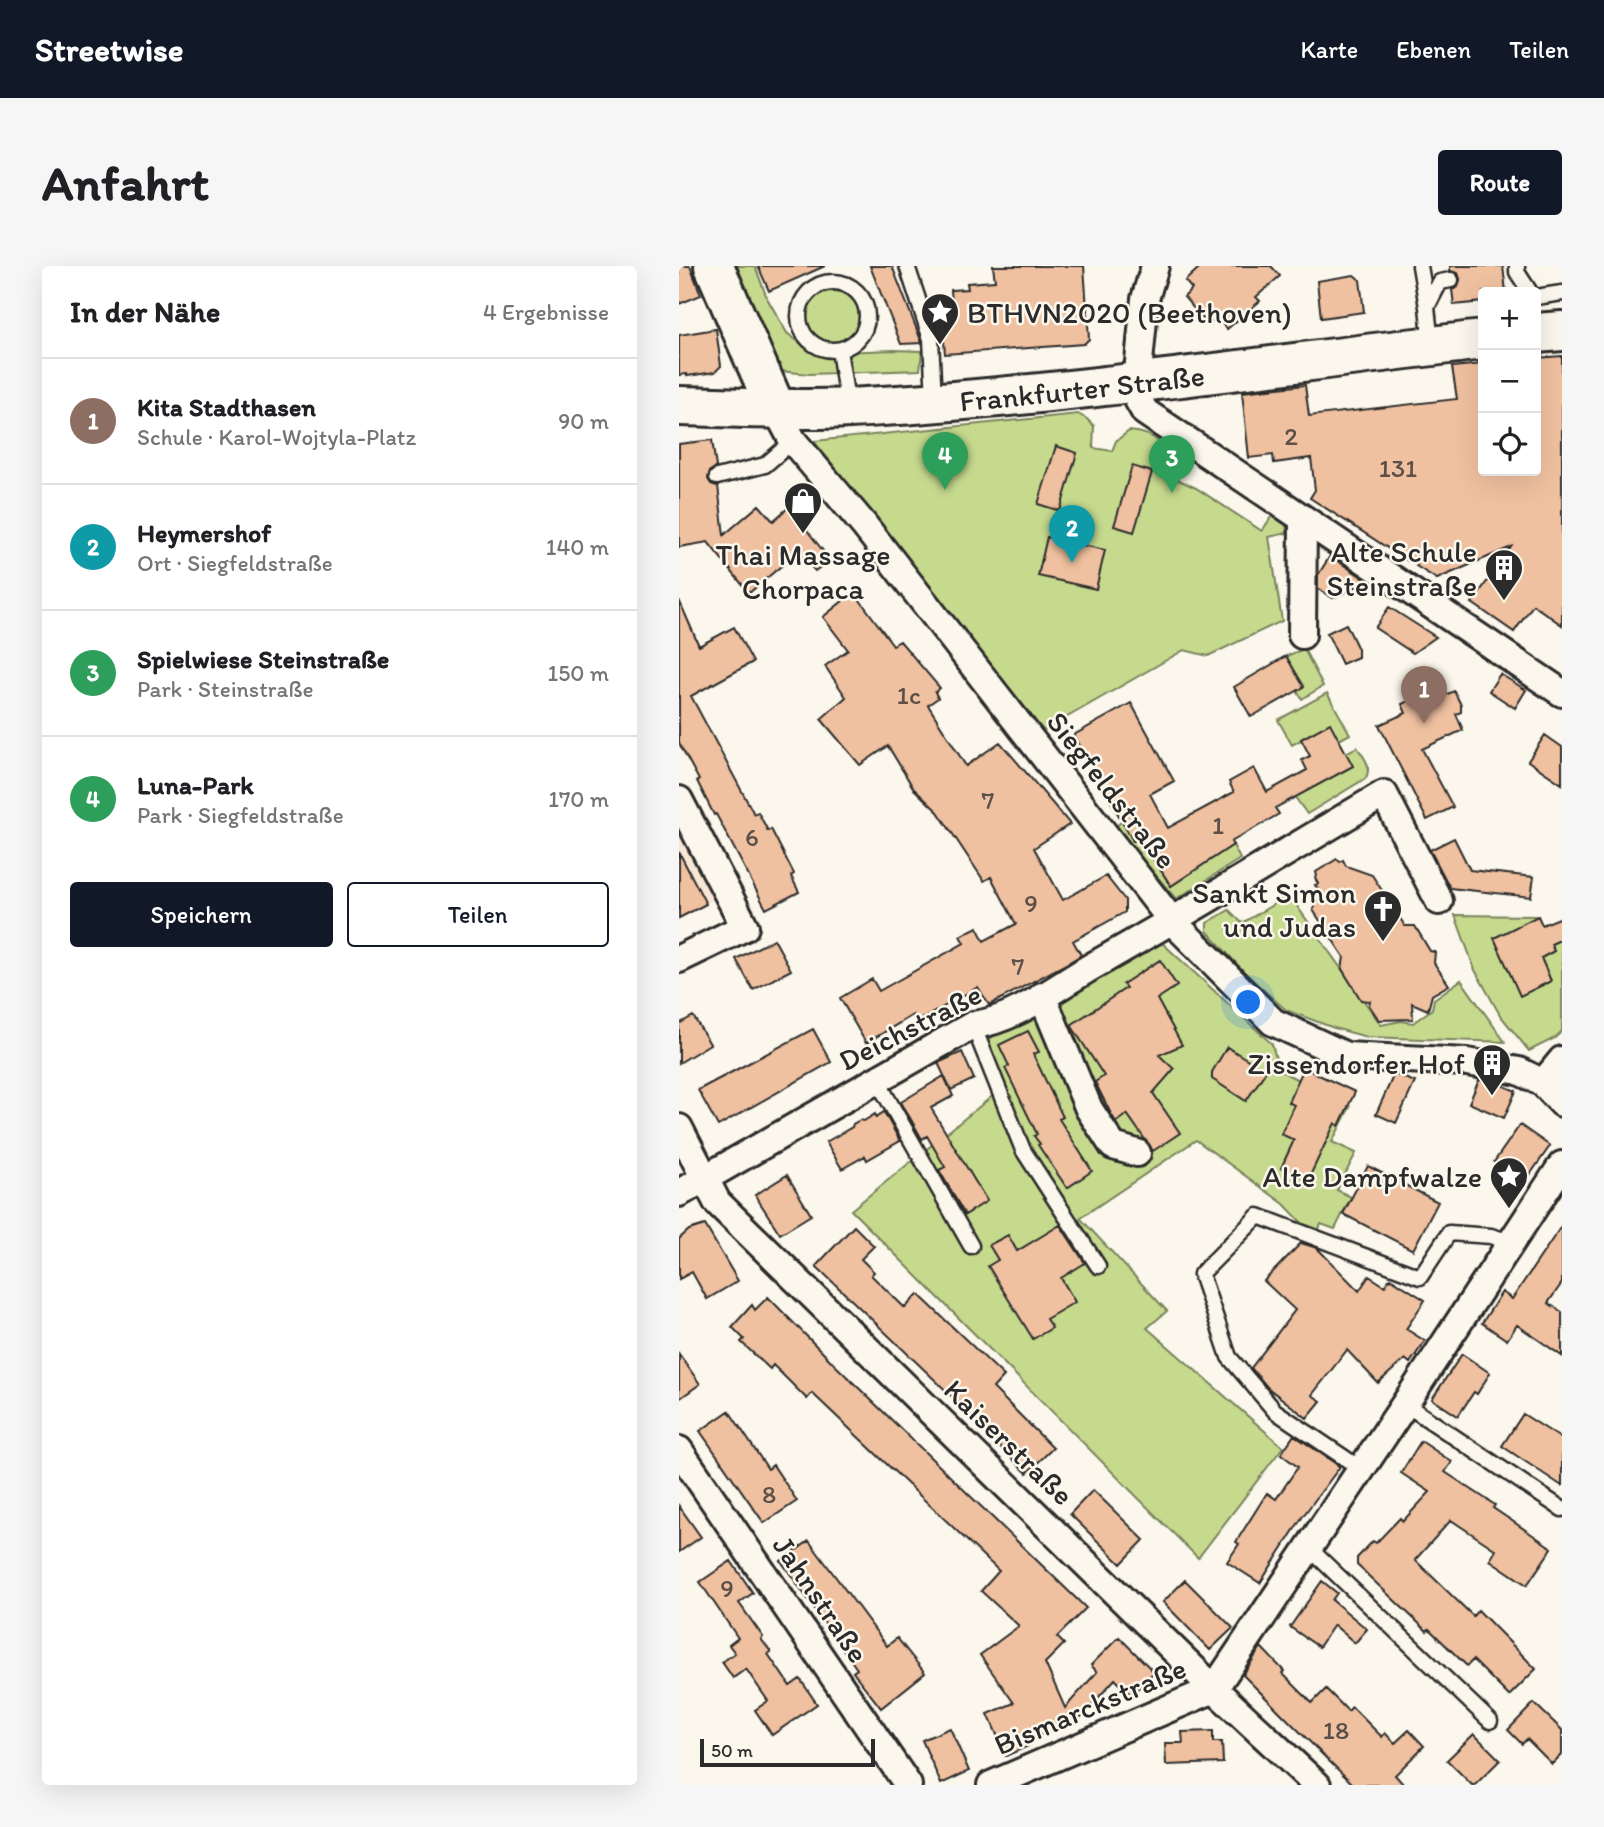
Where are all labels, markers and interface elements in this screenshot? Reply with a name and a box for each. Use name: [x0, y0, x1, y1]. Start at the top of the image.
text: Streetwise: [35, 30, 184, 69]
text: Karte: [1300, 35, 1358, 64]
text: Ebenen: [1396, 35, 1471, 64]
text: Teilen: [1509, 35, 1569, 64]
button: Route: [1438, 150, 1562, 215]
text: Anfahrt: [42, 153, 209, 212]
map controls: [1478, 287, 1541, 476]
button: +: [1478, 287, 1541, 350]
place icon: BTHVN2020 (Beethoven): [919, 291, 961, 346]
text: In der Nähe: [70, 293, 220, 330]
place label: BTHVN2020 (Beethoven): [967, 294, 1292, 331]
text: 4 Ergebnisse: [483, 298, 609, 326]
button: −: [1478, 350, 1541, 413]
street label: Frankfurter Straße: [958, 356, 1207, 419]
text: Kita Stadthasen: [137, 391, 316, 423]
text: 1: [88, 407, 98, 435]
text: 90 m: [558, 407, 609, 435]
button: locate: [1478, 413, 1541, 476]
house number: 2: [1284, 420, 1298, 452]
text: Schule · Karol-Wojtyla-Platz: [137, 423, 416, 451]
pin: 4: [922, 432, 968, 490]
pin: 3: [1149, 435, 1195, 493]
house number: 131: [1379, 452, 1417, 484]
shop icon: Thai Massage Chorpaca: [782, 480, 824, 535]
pin: 2: [1049, 505, 1095, 563]
text: Heymershof: [137, 517, 271, 549]
text: 2: [87, 533, 99, 561]
text: 140 m: [546, 533, 609, 561]
place label: Alte Schule Steinstraße: [1327, 533, 1477, 604]
place label: Thai Massage Chorpaca: [716, 536, 890, 607]
building icon: Alte Schule Steinstraße: [1483, 547, 1525, 602]
text: Ort · Siegfeldstraße: [137, 549, 333, 577]
text: Spielwiese Steinstraße: [137, 643, 389, 675]
text: 3: [87, 659, 99, 687]
text: 150 m: [548, 659, 609, 687]
pin: 1: [1401, 666, 1447, 724]
text: Park · Steinstraße: [137, 675, 313, 703]
house number: 1c: [897, 679, 921, 711]
street label: Siegfeldstraße: [1039, 704, 1185, 876]
text: Luna-Park: [137, 769, 254, 801]
house number: 7: [982, 784, 995, 816]
text: 4: [86, 785, 100, 813]
text: 170 m: [548, 785, 609, 813]
text: Park · Siegfeldstraße: [137, 801, 344, 829]
house number: 1: [1212, 809, 1224, 841]
house number: 6: [745, 821, 759, 853]
place label: Sankt Simon und Judas: [1192, 874, 1356, 945]
button: Speichern: [70, 882, 333, 947]
button: Teilen: [347, 882, 609, 947]
house number: 9: [1024, 887, 1038, 919]
church icon: Sankt Simon und Judas: [1362, 888, 1404, 943]
house number: 7: [1012, 950, 1025, 982]
street label: Deichstraße: [832, 975, 988, 1079]
your location: [1231, 985, 1265, 1019]
building icon: Zissendorfer Hof: [1471, 1042, 1513, 1097]
place label: Zissendorfer Hof: [1248, 1045, 1465, 1082]
place icon: Alte Dampfwalze: [1488, 1155, 1530, 1210]
place label: Alte Dampfwalze: [1263, 1158, 1482, 1195]
street label: Kaiserstraße: [936, 1371, 1082, 1513]
house number: 8: [762, 1478, 776, 1510]
street label: Jahnstraße: [765, 1528, 877, 1670]
house number: 9: [720, 1572, 734, 1604]
street label: Bismarckstraße: [988, 1649, 1192, 1763]
house number: 18: [1323, 1714, 1349, 1746]
scale bar: [700, 1736, 875, 1768]
text: 50 m: [711, 1739, 753, 1762]

